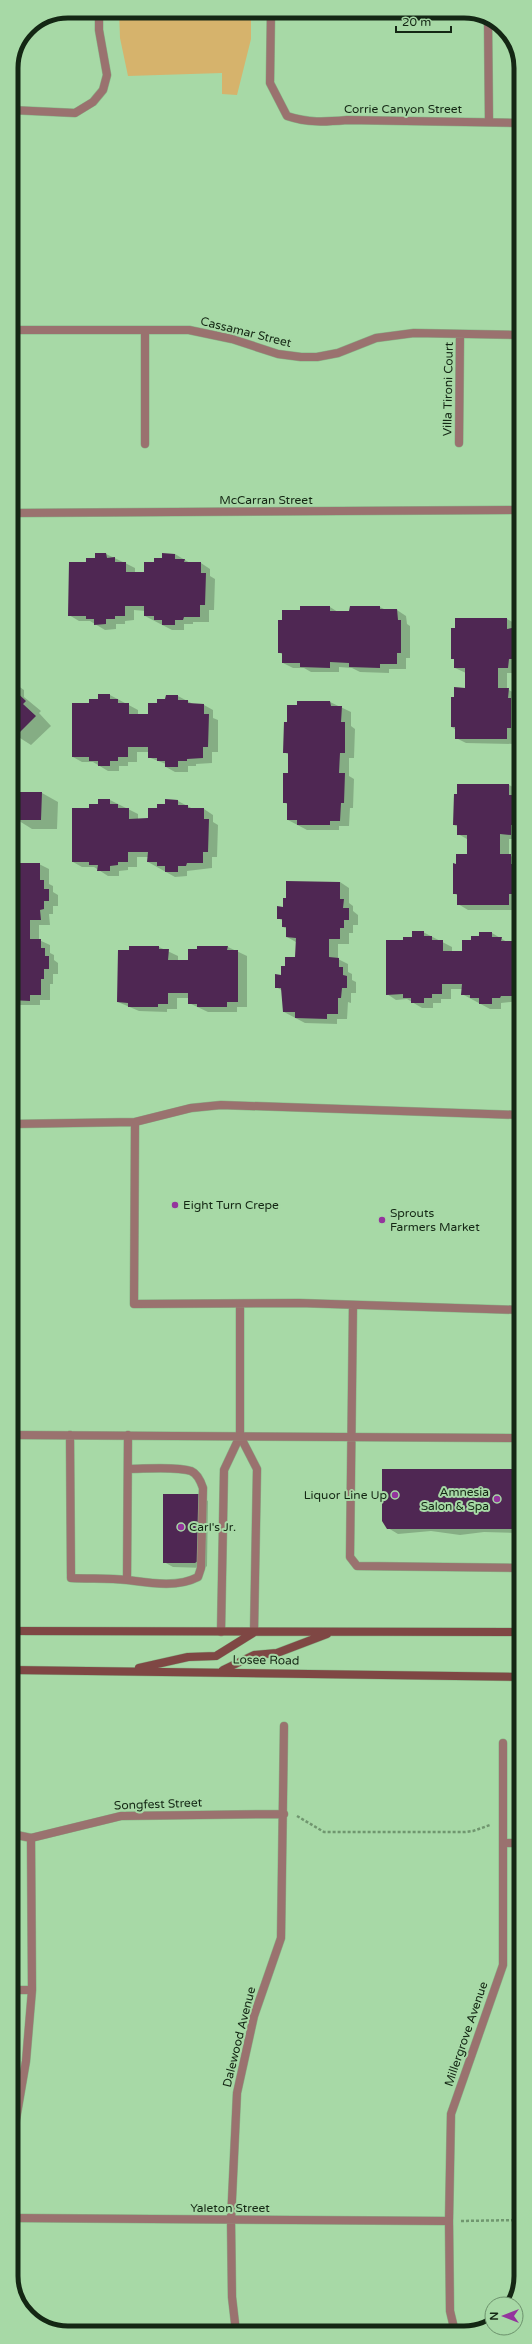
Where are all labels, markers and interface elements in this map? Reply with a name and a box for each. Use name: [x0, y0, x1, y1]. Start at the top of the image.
scale bar: [396, 8, 451, 34]
text: 20 m: [402, 15, 431, 29]
street label: Corrie Canyon Street: [344, 102, 463, 116]
street label: Cassamar Street: [199, 314, 293, 350]
street label: Villa Tironi Court: [440, 341, 456, 436]
street label: McCarran Street: [219, 493, 313, 507]
place label: Eight Turn Crepe: [183, 1198, 279, 1212]
marker: Eight Turn Crepe: [170, 1200, 180, 1210]
place label: Sprouts Farmers Market: [390, 1206, 480, 1234]
marker: Sprouts Farmers Market: [377, 1215, 387, 1225]
place label: Amnesia Salon & Spa: [421, 1485, 489, 1513]
place label: Liquor Line Up: [304, 1488, 387, 1502]
marker: Liquor Line Up: [390, 1490, 400, 1500]
marker: Amnesia Salon & Spa: [492, 1494, 502, 1504]
place label: Carl's Jr.: [189, 1520, 236, 1534]
marker: Carl's Jr.: [176, 1522, 186, 1532]
street label: Losee Road: [232, 1652, 300, 1668]
street label: Songfest Street: [114, 1795, 203, 1813]
street label: Millergrove Avenue: [441, 1980, 491, 2088]
street label: Dalewood Avenue: [220, 1985, 258, 2089]
street label: Yaleton Street: [190, 2201, 270, 2215]
north arrow: [484, 2296, 524, 2336]
text: N: [488, 2312, 501, 2320]

